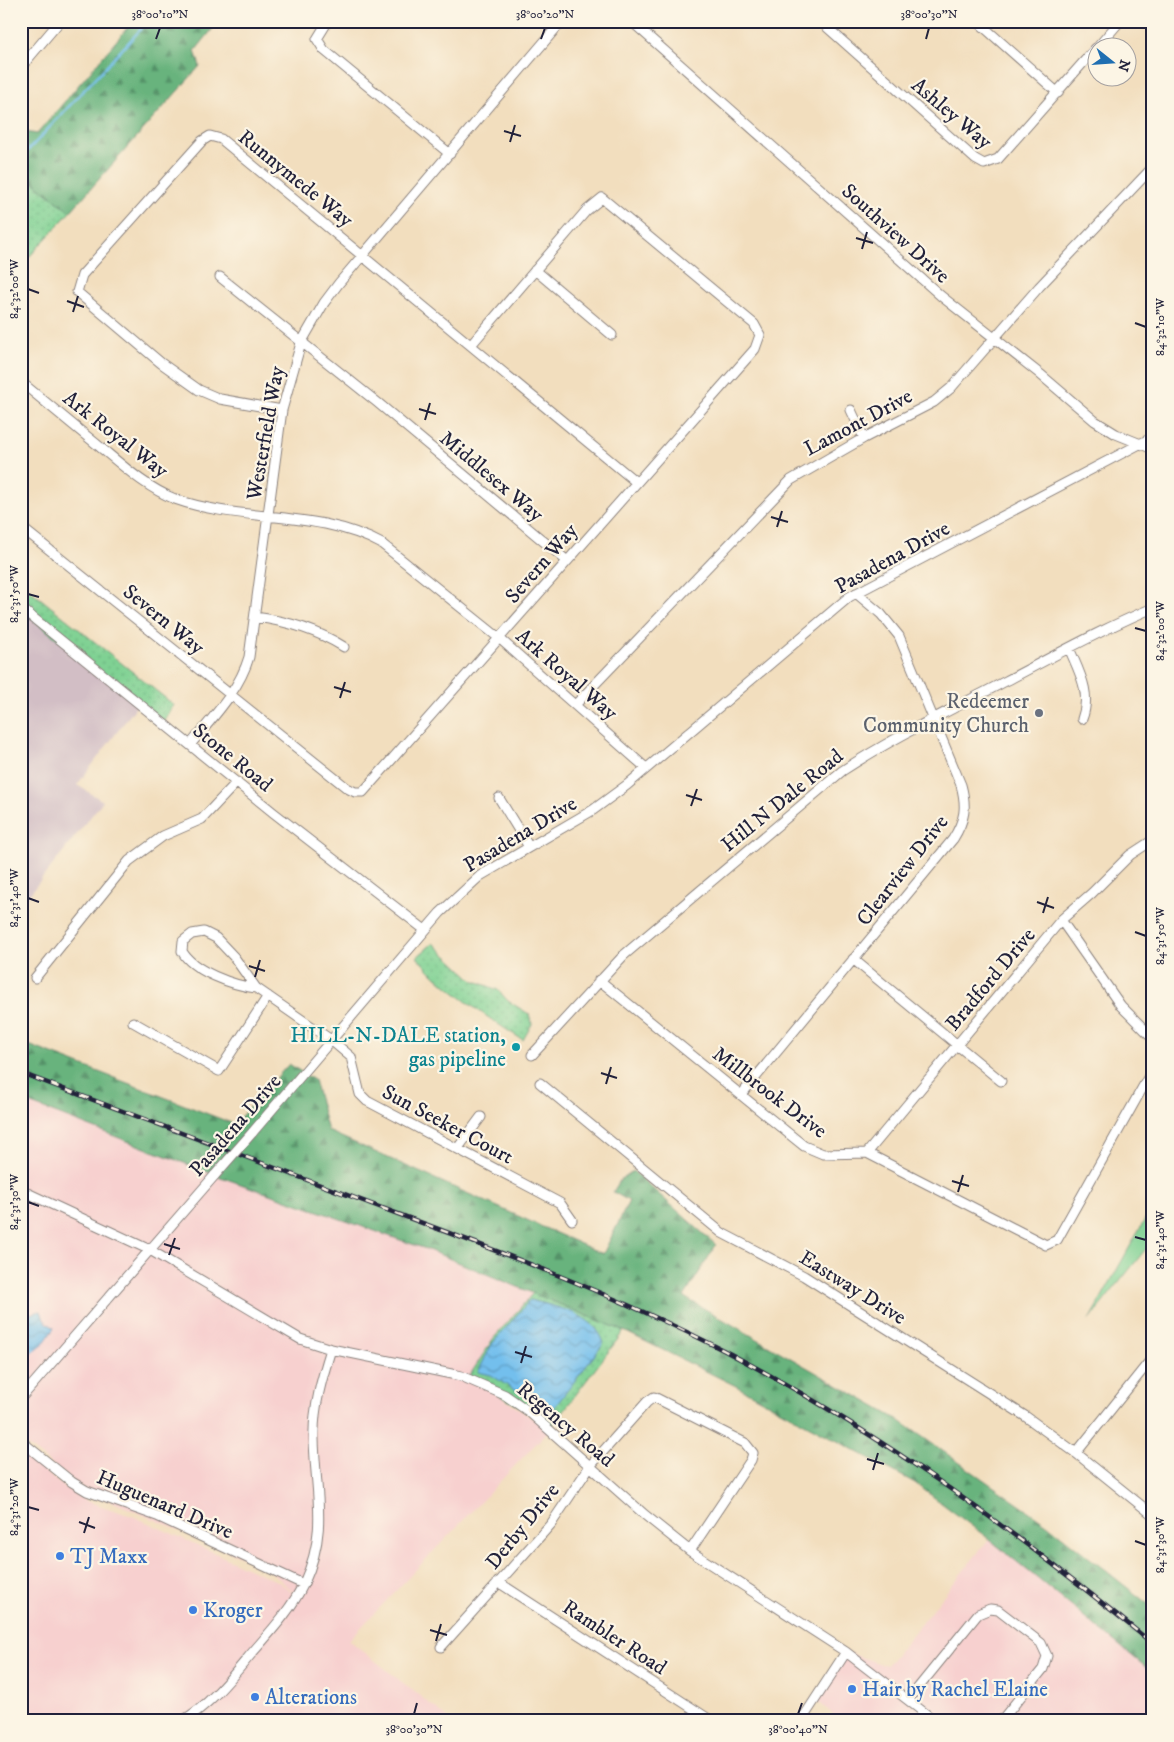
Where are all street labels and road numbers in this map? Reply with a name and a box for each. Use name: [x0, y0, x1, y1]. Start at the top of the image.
street label: Ashley Way: [906, 72, 998, 156]
street label: Runnymede Way: [233, 124, 359, 234]
street label: Southview Drive: [836, 178, 955, 289]
street label: Westerfield Way: [241, 363, 291, 503]
street label: Lamont Drive: [800, 383, 917, 462]
street label: Ark Royal Way: [58, 386, 174, 485]
street label: Middlesex Way: [434, 426, 549, 528]
street label: Pasadena Drive: [830, 515, 955, 600]
street label: Severn Way: [500, 518, 584, 609]
street label: Severn Way: [117, 579, 210, 661]
street label: Ark Royal Way: [510, 623, 623, 727]
street label: Stone Road: [187, 718, 278, 798]
street label: Hill N Dale Road: [716, 743, 849, 858]
street label: Pasadena Drive: [459, 791, 582, 879]
street label: Clearview Drive: [851, 810, 954, 931]
street label: Bradford Drive: [940, 923, 1042, 1036]
street label: Millbrook Drive: [707, 1041, 832, 1145]
street label: Pasadena Drive: [184, 1069, 288, 1182]
street label: Sun Seeker Court: [377, 1079, 518, 1171]
street label: Eastway Drive: [794, 1245, 911, 1331]
street label: Regency Road: [511, 1376, 620, 1473]
street label: Huguenard Drive: [92, 1464, 237, 1546]
street label: Derby Drive: [480, 1478, 566, 1575]
street label: Rambler Road: [557, 1595, 672, 1681]

